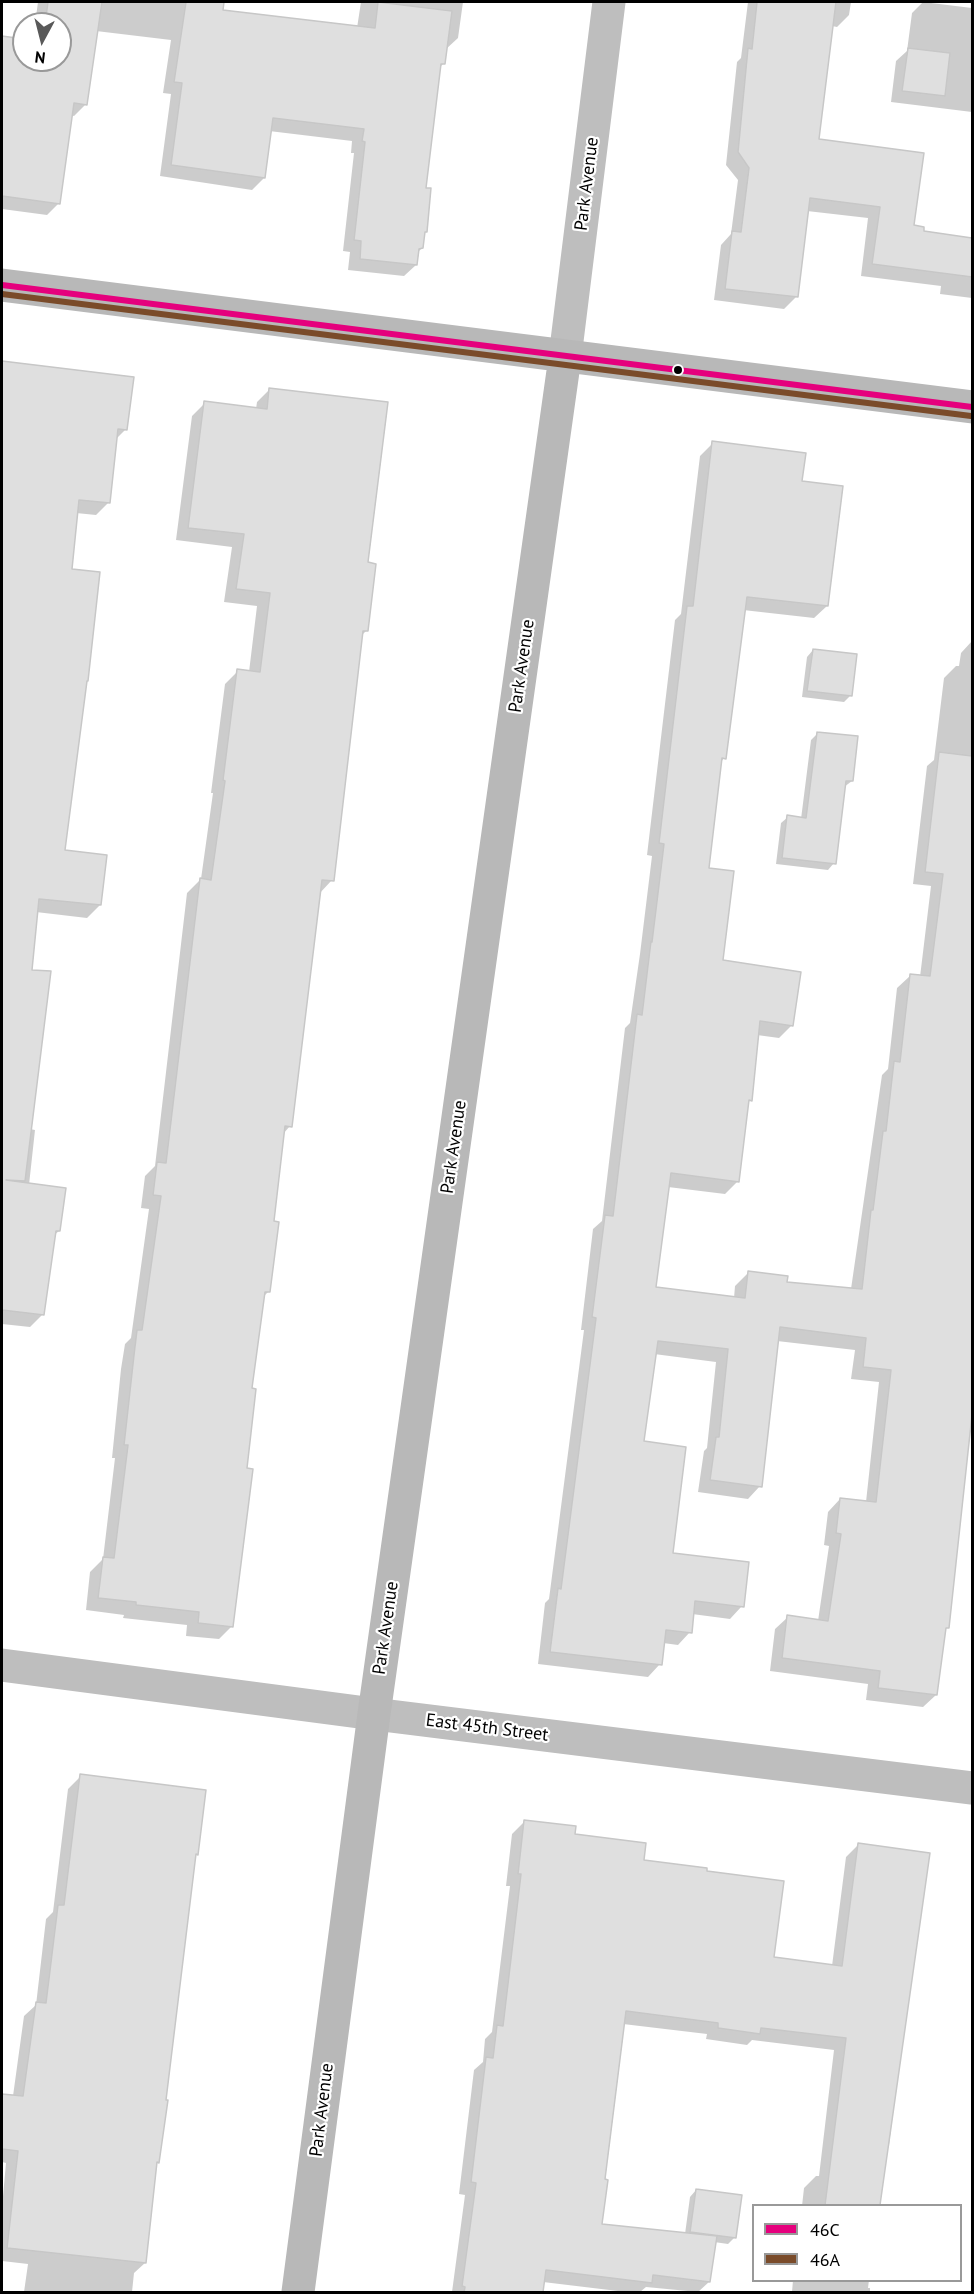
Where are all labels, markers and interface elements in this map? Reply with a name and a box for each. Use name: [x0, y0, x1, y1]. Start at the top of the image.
north arrow: [12, 12, 72, 72]
text: N: [34, 47, 46, 68]
street label: Park Avenue: [571, 136, 603, 232]
unlabelled marker: [672, 364, 684, 376]
street label: Park Avenue: [505, 618, 539, 714]
street label: Park Avenue: [437, 1099, 471, 1195]
street label: Park Avenue: [369, 1580, 403, 1676]
street label: East 45th Street: [424, 1710, 550, 1746]
street label: Park Avenue: [306, 2062, 338, 2158]
legend: [752, 2204, 962, 2282]
text: 46C: [810, 2218, 840, 2241]
text: 46A: [810, 2248, 840, 2271]

